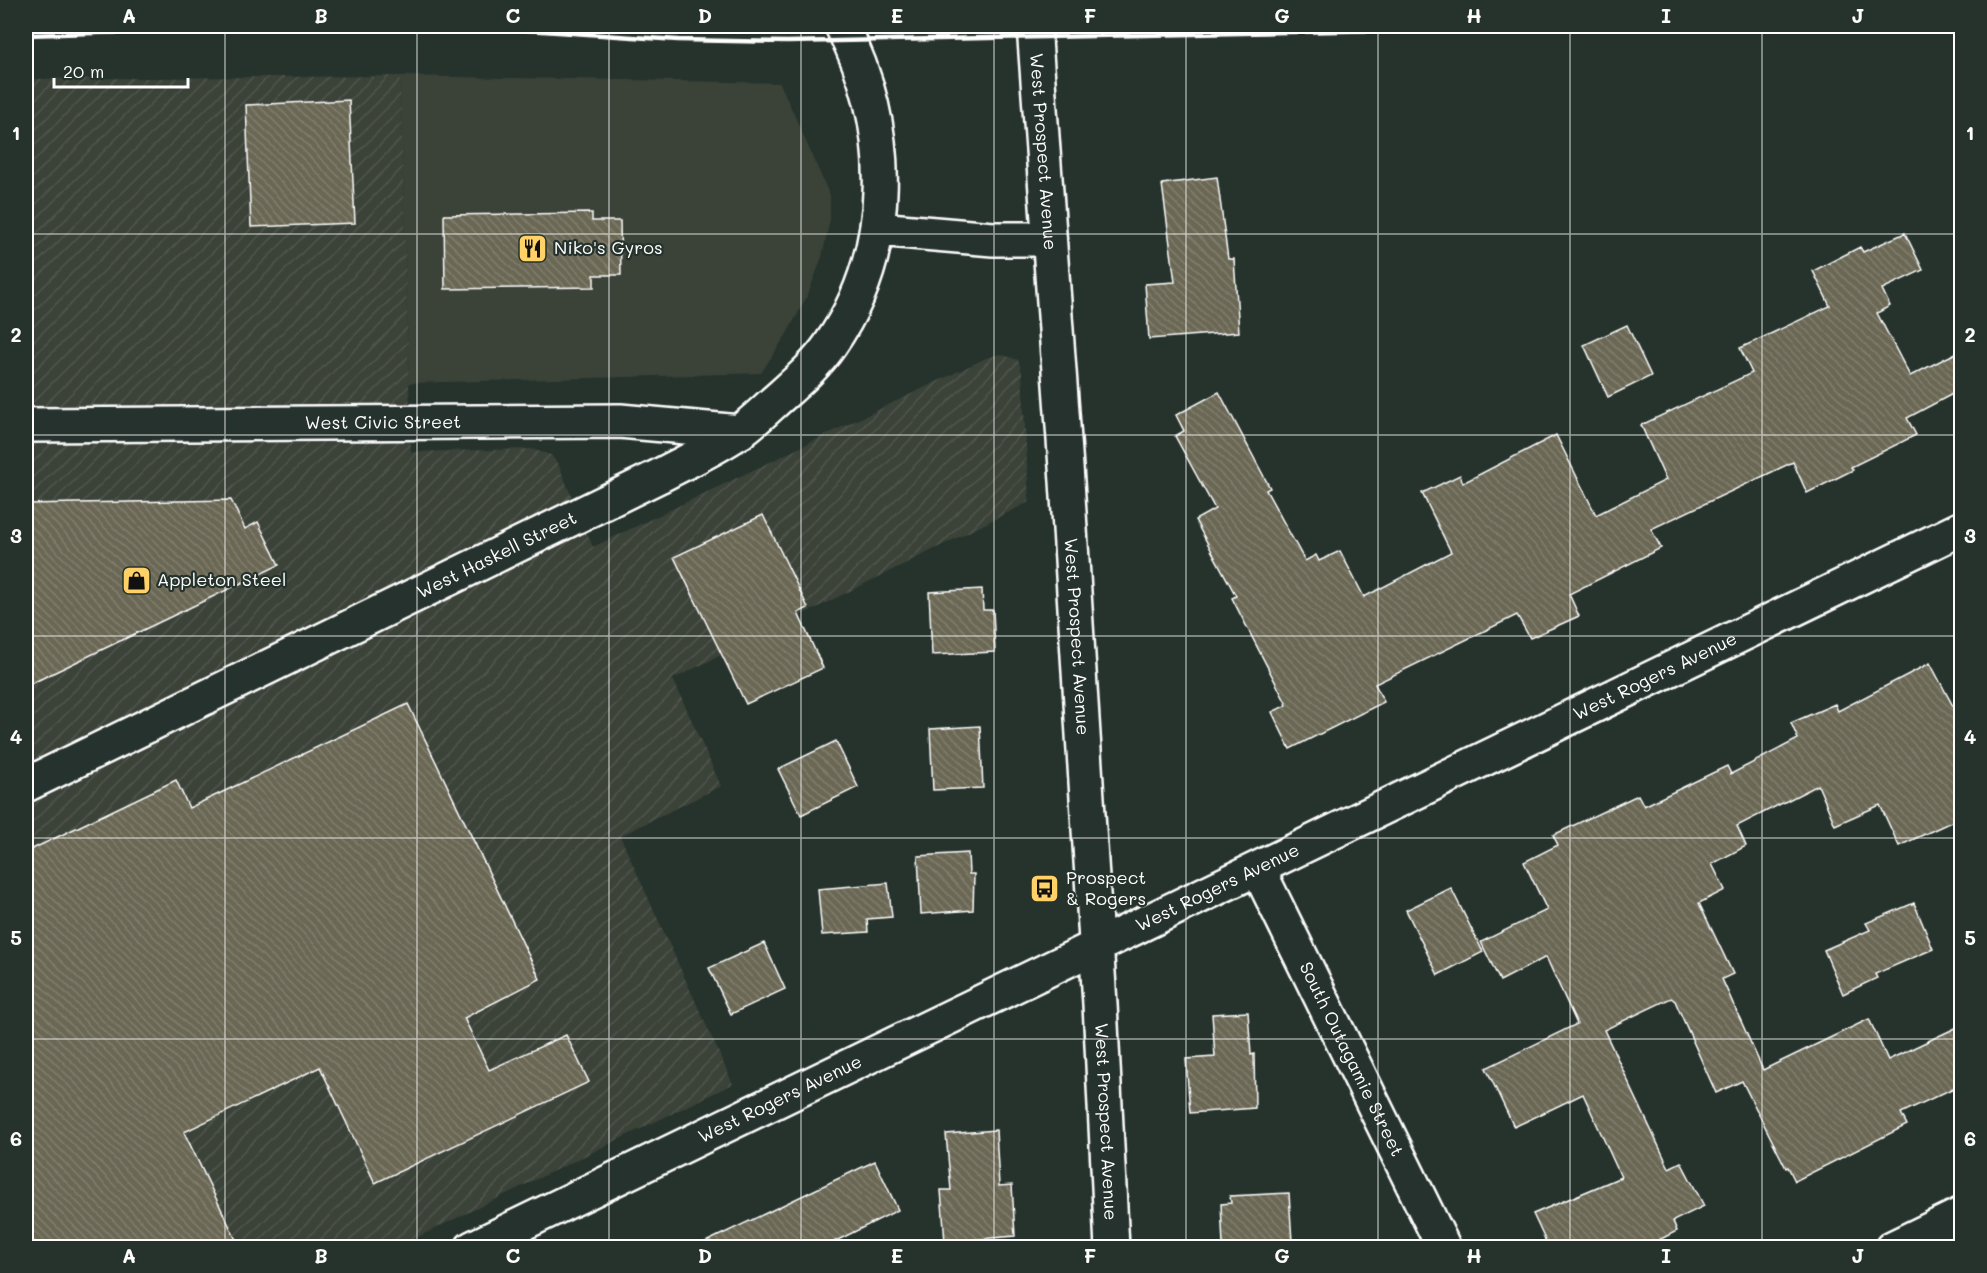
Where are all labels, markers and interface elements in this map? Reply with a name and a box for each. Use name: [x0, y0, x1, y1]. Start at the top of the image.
text: A: [122, 2, 136, 28]
text: B: [314, 2, 328, 28]
text: C: [506, 2, 521, 28]
text: D: [698, 2, 712, 28]
text: E: [891, 2, 903, 28]
text: F: [1084, 2, 1097, 28]
text: G: [1274, 2, 1290, 28]
text: H: [1466, 2, 1482, 28]
text: I: [1661, 2, 1671, 28]
text: J: [1851, 2, 1865, 28]
scale bar: [54, 51, 188, 89]
street label: West Prospect Avenue: [1025, 52, 1063, 251]
text: 20 m: [63, 59, 104, 83]
text: 1: [12, 119, 20, 145]
text: 1: [1966, 119, 1974, 145]
restaurant icon: Niko's Gyros: [517, 232, 549, 264]
place label: Niko's Gyros: [554, 235, 663, 259]
text: 2: [10, 321, 22, 347]
text: 2: [1964, 321, 1976, 347]
street label: West Civic Street: [305, 409, 461, 434]
street label: West Haskell Street: [413, 505, 580, 603]
text: 3: [10, 522, 22, 548]
text: 3: [1964, 522, 1976, 548]
street label: West Prospect Avenue: [1060, 537, 1096, 736]
shop icon: Appleton Steel: [120, 564, 152, 596]
place label: Appleton Steel: [157, 567, 287, 591]
street label: West Rogers Avenue: [1569, 626, 1741, 725]
text: 4: [10, 723, 23, 749]
text: 4: [1964, 723, 1977, 749]
street label: West Rogers Avenue: [1131, 837, 1303, 937]
place label: Prospect & Rogers: [1066, 865, 1146, 910]
bus stop icon: Prospect & Rogers: [1029, 872, 1061, 904]
text: 5: [10, 924, 22, 950]
text: 5: [1964, 924, 1976, 950]
street label: South Outagamie Street: [1294, 958, 1410, 1160]
street label: West Prospect Avenue: [1090, 1022, 1124, 1221]
street label: West Rogers Avenue: [694, 1049, 865, 1148]
text: 6: [10, 1125, 22, 1151]
text: 6: [1964, 1125, 1976, 1151]
text: A: [122, 1242, 136, 1268]
text: B: [314, 1242, 328, 1268]
text: C: [506, 1242, 521, 1268]
text: D: [698, 1242, 712, 1268]
text: E: [891, 1242, 903, 1268]
text: F: [1084, 1242, 1097, 1268]
text: G: [1274, 1242, 1290, 1268]
text: H: [1466, 1242, 1482, 1268]
text: I: [1661, 1242, 1671, 1268]
text: J: [1851, 1242, 1865, 1268]

